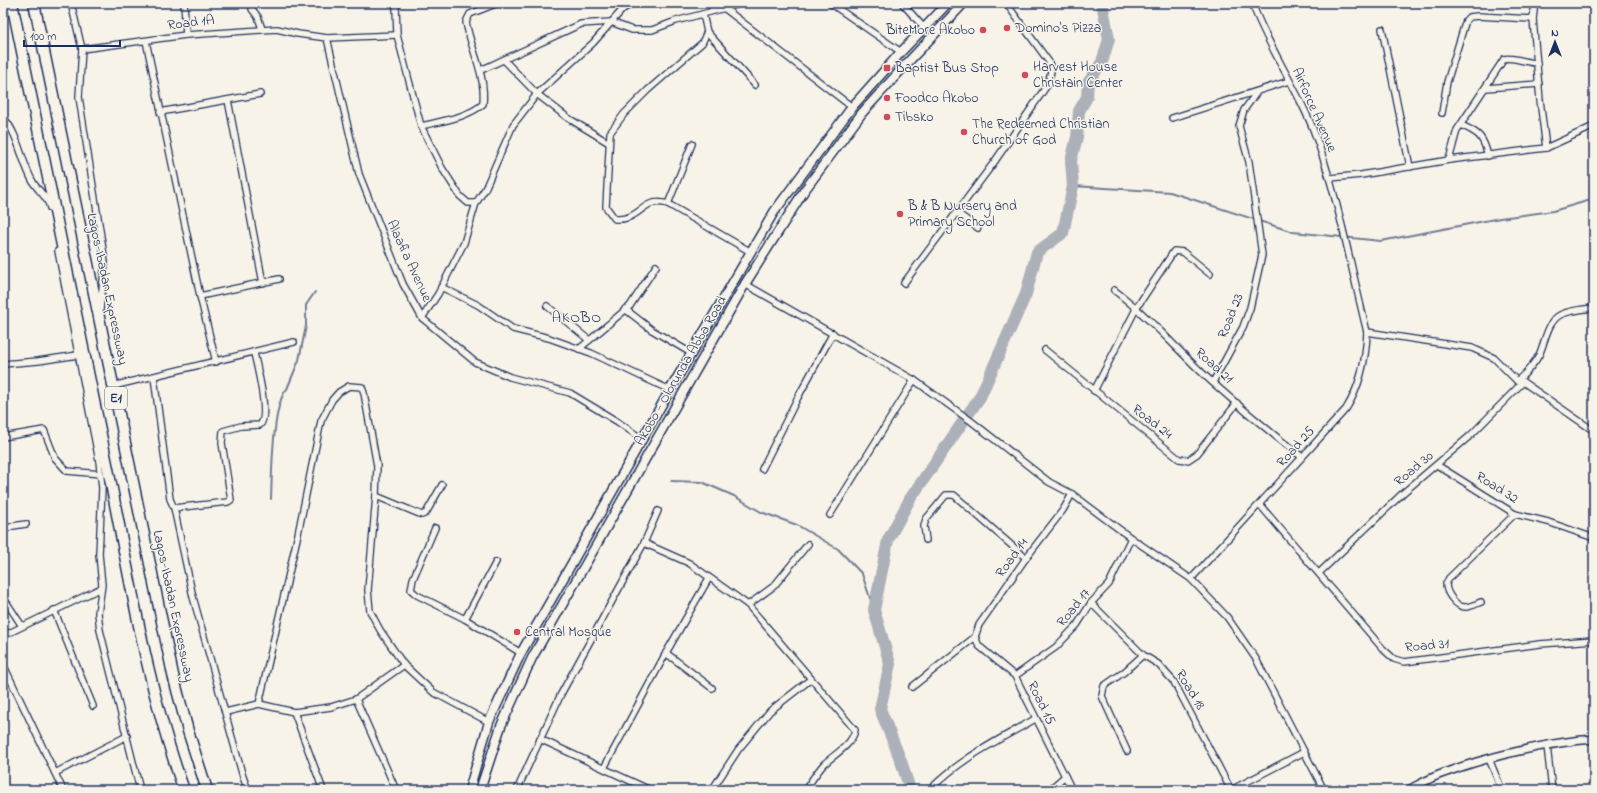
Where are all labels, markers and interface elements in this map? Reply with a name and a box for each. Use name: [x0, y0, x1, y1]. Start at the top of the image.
street label: Road 1A: [166, 10, 216, 36]
place label: Domino's Pizza: [1014, 18, 1101, 39]
place label: BiteMore Akobo: [885, 20, 975, 41]
scale bar: [24, 22, 120, 48]
north arrow: [1535, 22, 1575, 62]
marker: Domino's Pizza: [1002, 23, 1012, 33]
marker: BiteMore Akobo: [978, 25, 988, 35]
text: N: [1551, 25, 1559, 41]
text: 100 m: [30, 28, 57, 46]
place label: Harvest House Christain Center: [1033, 57, 1123, 94]
place label: Baptist Bus Stop: [894, 58, 999, 79]
marker: Baptist Bus Stop: [882, 63, 892, 73]
street label: Airforce Avenue: [1286, 64, 1342, 156]
marker: Harvest House Christain Center: [1020, 70, 1030, 80]
place label: Foodco Akobo: [894, 88, 979, 109]
marker: Foodco Akobo: [882, 93, 892, 103]
place label: Tibsko: [895, 107, 933, 128]
marker: Tibsko: [882, 112, 892, 122]
place label: The Redeemed Christian Church of God: [972, 114, 1109, 151]
marker: The Redeemed Christian Church of God: [959, 127, 969, 137]
place label: B & B Nursery and Primary School: [907, 196, 1017, 234]
marker: B & B Nursery and Primary School: [895, 209, 905, 219]
street label: Lagos-Ibadan Expressway: [80, 211, 133, 367]
street label: Alaafia Avenue: [381, 217, 437, 306]
street label: Road 23: [1213, 290, 1250, 342]
street label: Akobo - Olorunda Abba Road: [629, 292, 733, 450]
district label: AKOBO: [552, 307, 602, 329]
street label: Road 21: [1190, 343, 1238, 389]
road number: E1: [105, 387, 127, 409]
street label: Road 24: [1127, 399, 1177, 445]
street label: Road 25: [1272, 422, 1320, 472]
street label: Road 30: [1390, 446, 1438, 492]
street label: Road 32: [1472, 467, 1522, 509]
street label: Lagos-Ibadan Expressway: [146, 528, 199, 684]
street label: Road 14: [991, 534, 1034, 582]
street label: Road 17: [1052, 584, 1096, 632]
place label: Central Mosque: [525, 622, 612, 643]
marker: Central Mosque: [512, 627, 522, 637]
street label: Road 31: [1404, 634, 1450, 658]
street label: Road 18: [1170, 666, 1210, 714]
street label: Road 15: [1021, 678, 1061, 728]

